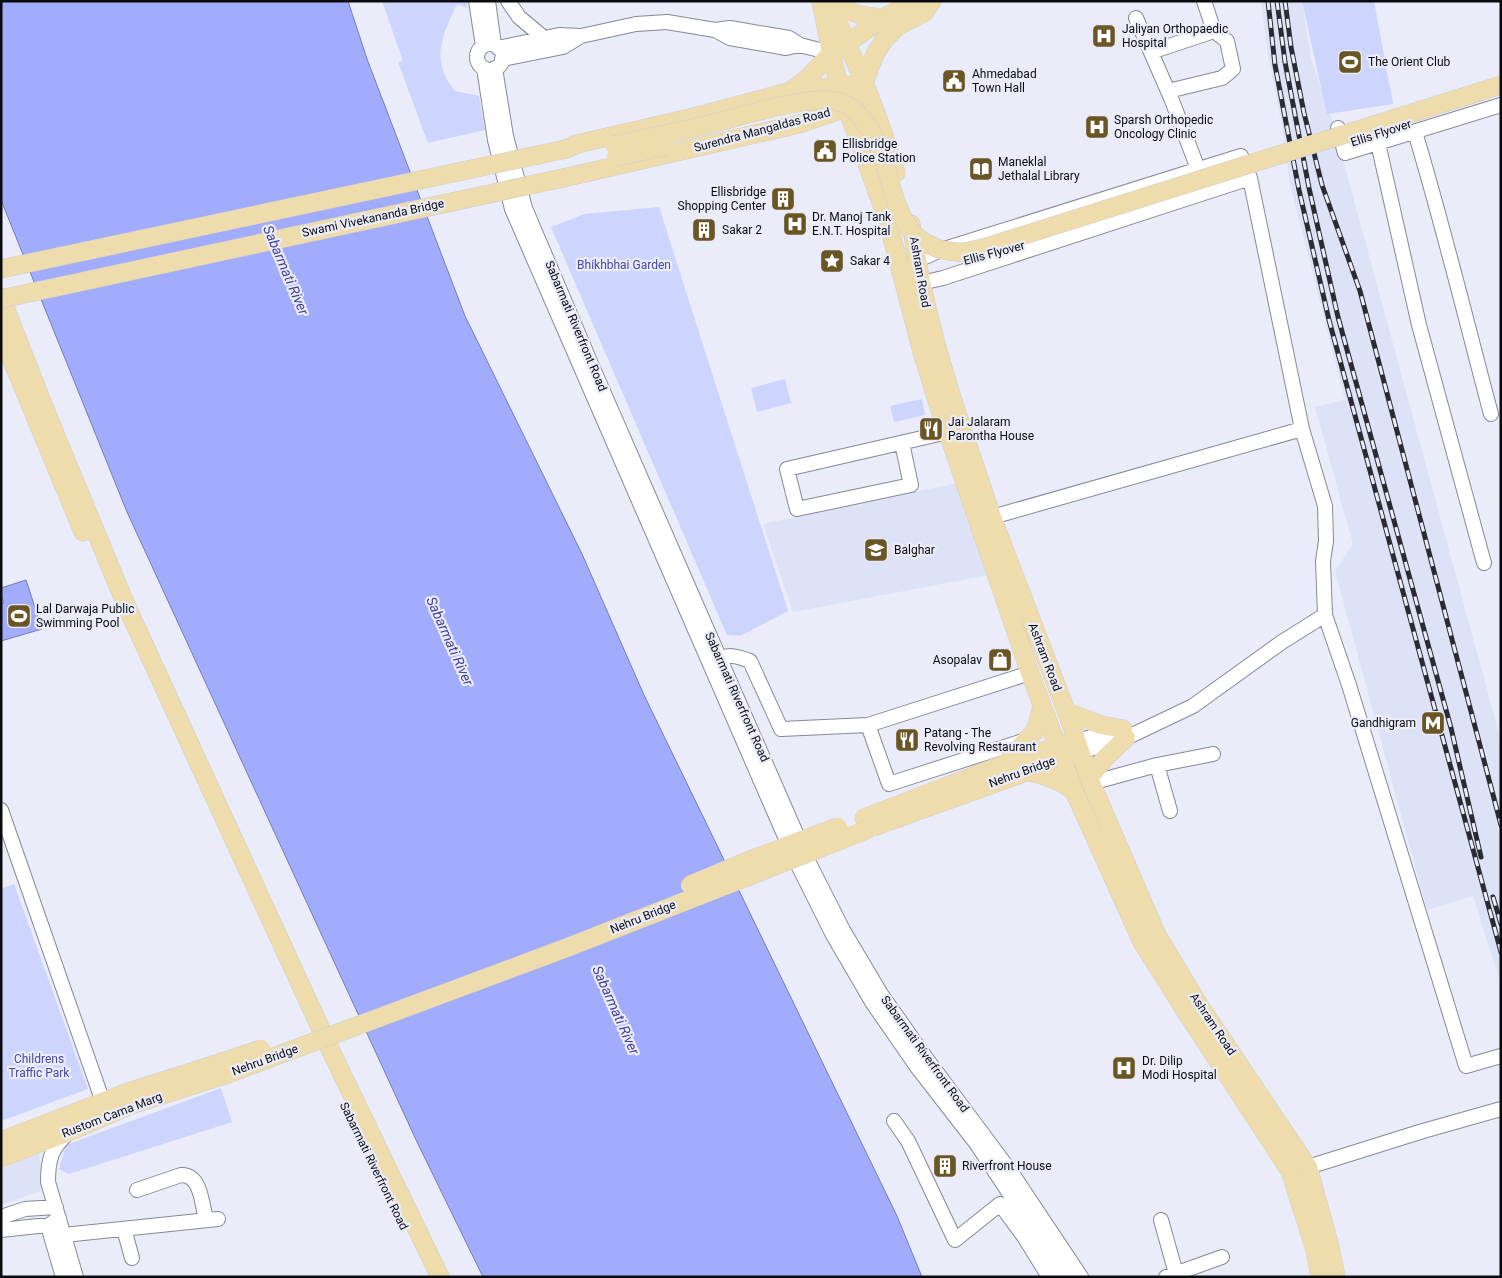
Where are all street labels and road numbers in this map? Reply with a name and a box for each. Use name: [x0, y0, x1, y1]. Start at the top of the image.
street label: Surendra Mangaldas Road: [692, 105, 832, 155]
street label: Ellis Flyover: [1349, 117, 1413, 149]
street label: Swami Vivekananda Bridge: [301, 196, 445, 240]
street label: Ashram Road: [907, 235, 933, 309]
street label: Ellis Flyover: [962, 238, 1026, 268]
street label: Sabarmati Riverfront Road: [542, 259, 610, 393]
street label: Ashram Road: [1026, 621, 1064, 693]
street label: Sabarmati Riverfront Road: [702, 630, 772, 764]
street label: Nehru Bridge: [987, 754, 1057, 790]
street label: Nehru Bridge: [608, 897, 678, 937]
street label: Ashram Road: [1187, 990, 1239, 1058]
street label: Sabarmati Riverfront Road: [878, 993, 972, 1115]
street label: Nehru Bridge: [230, 1042, 300, 1078]
street label: Rustom Cama Marg: [60, 1089, 164, 1141]
street label: Sabarmati Riverfront Road: [337, 1100, 411, 1232]

